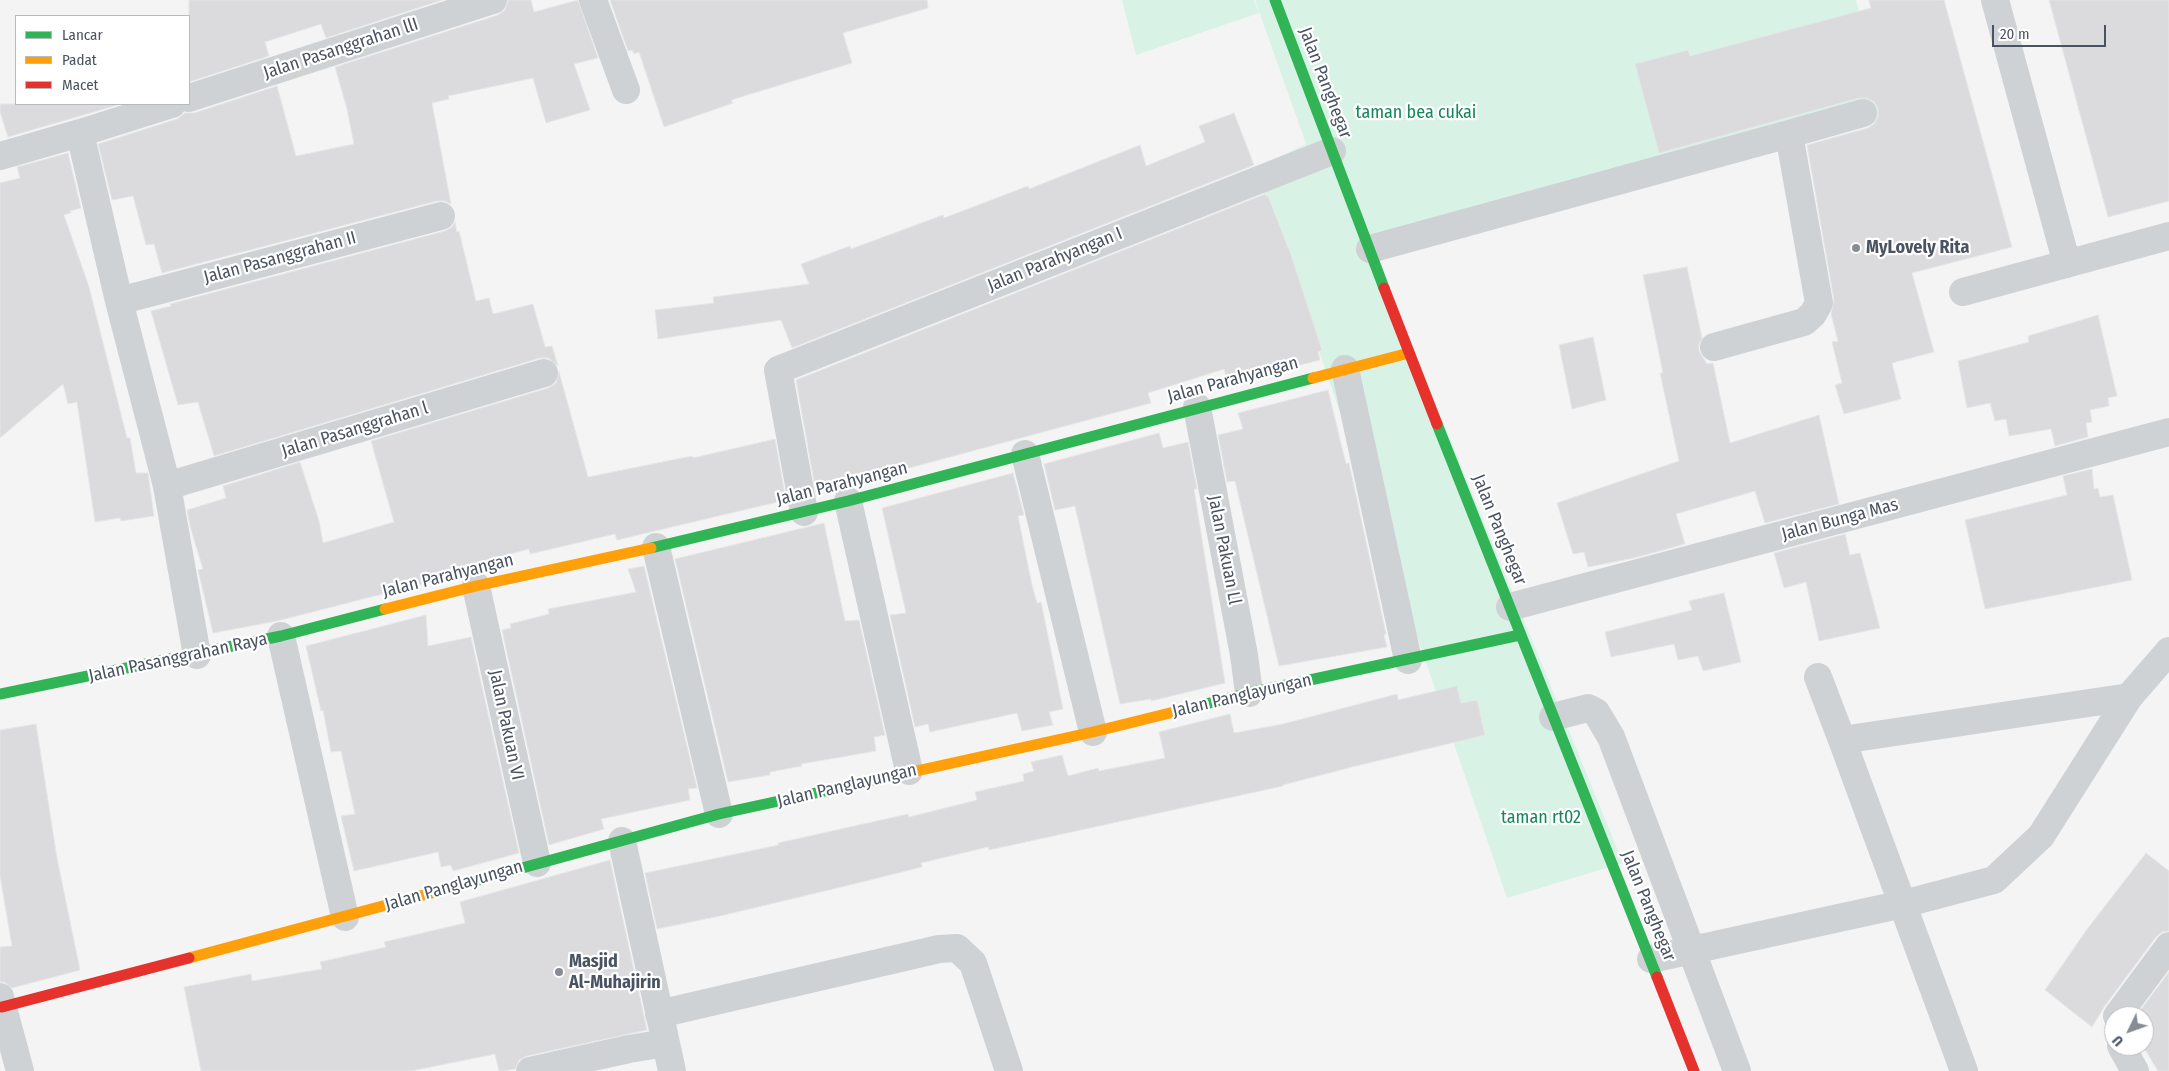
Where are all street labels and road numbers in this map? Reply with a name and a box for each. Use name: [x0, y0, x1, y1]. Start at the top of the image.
street label: Jalan Pasanggrahan llI: [261, 14, 421, 84]
street label: Jalan Panghegar: [1294, 24, 1356, 142]
street label: Jalan Parahyangan I: [984, 223, 1126, 297]
street label: Jalan Pasanggrahan II: [202, 227, 358, 289]
street label: Jalan Parahyangan: [1165, 352, 1301, 408]
street label: Jalan Pasanggrahan l: [279, 397, 431, 463]
street label: Jalan Parahyangan: [774, 457, 910, 511]
street label: Jalan Panghegar: [1467, 471, 1531, 589]
street label: Jalan Pakuan Ll: [1203, 494, 1245, 606]
street label: Jalan Bunga Mas: [1779, 494, 1901, 546]
street label: Jalan Parahyangan: [380, 549, 516, 603]
street label: Jalan Pasanggrahan Raya: [87, 629, 269, 687]
street label: Jalan Pakuan VI: [484, 668, 528, 782]
street label: Jalan Panglayungan: [1170, 669, 1314, 723]
street label: Jalan Panglayungan: [775, 759, 919, 813]
street label: Jalan Panghegar: [1616, 847, 1680, 965]
street label: Jalan Panglayungan: [383, 856, 525, 916]

